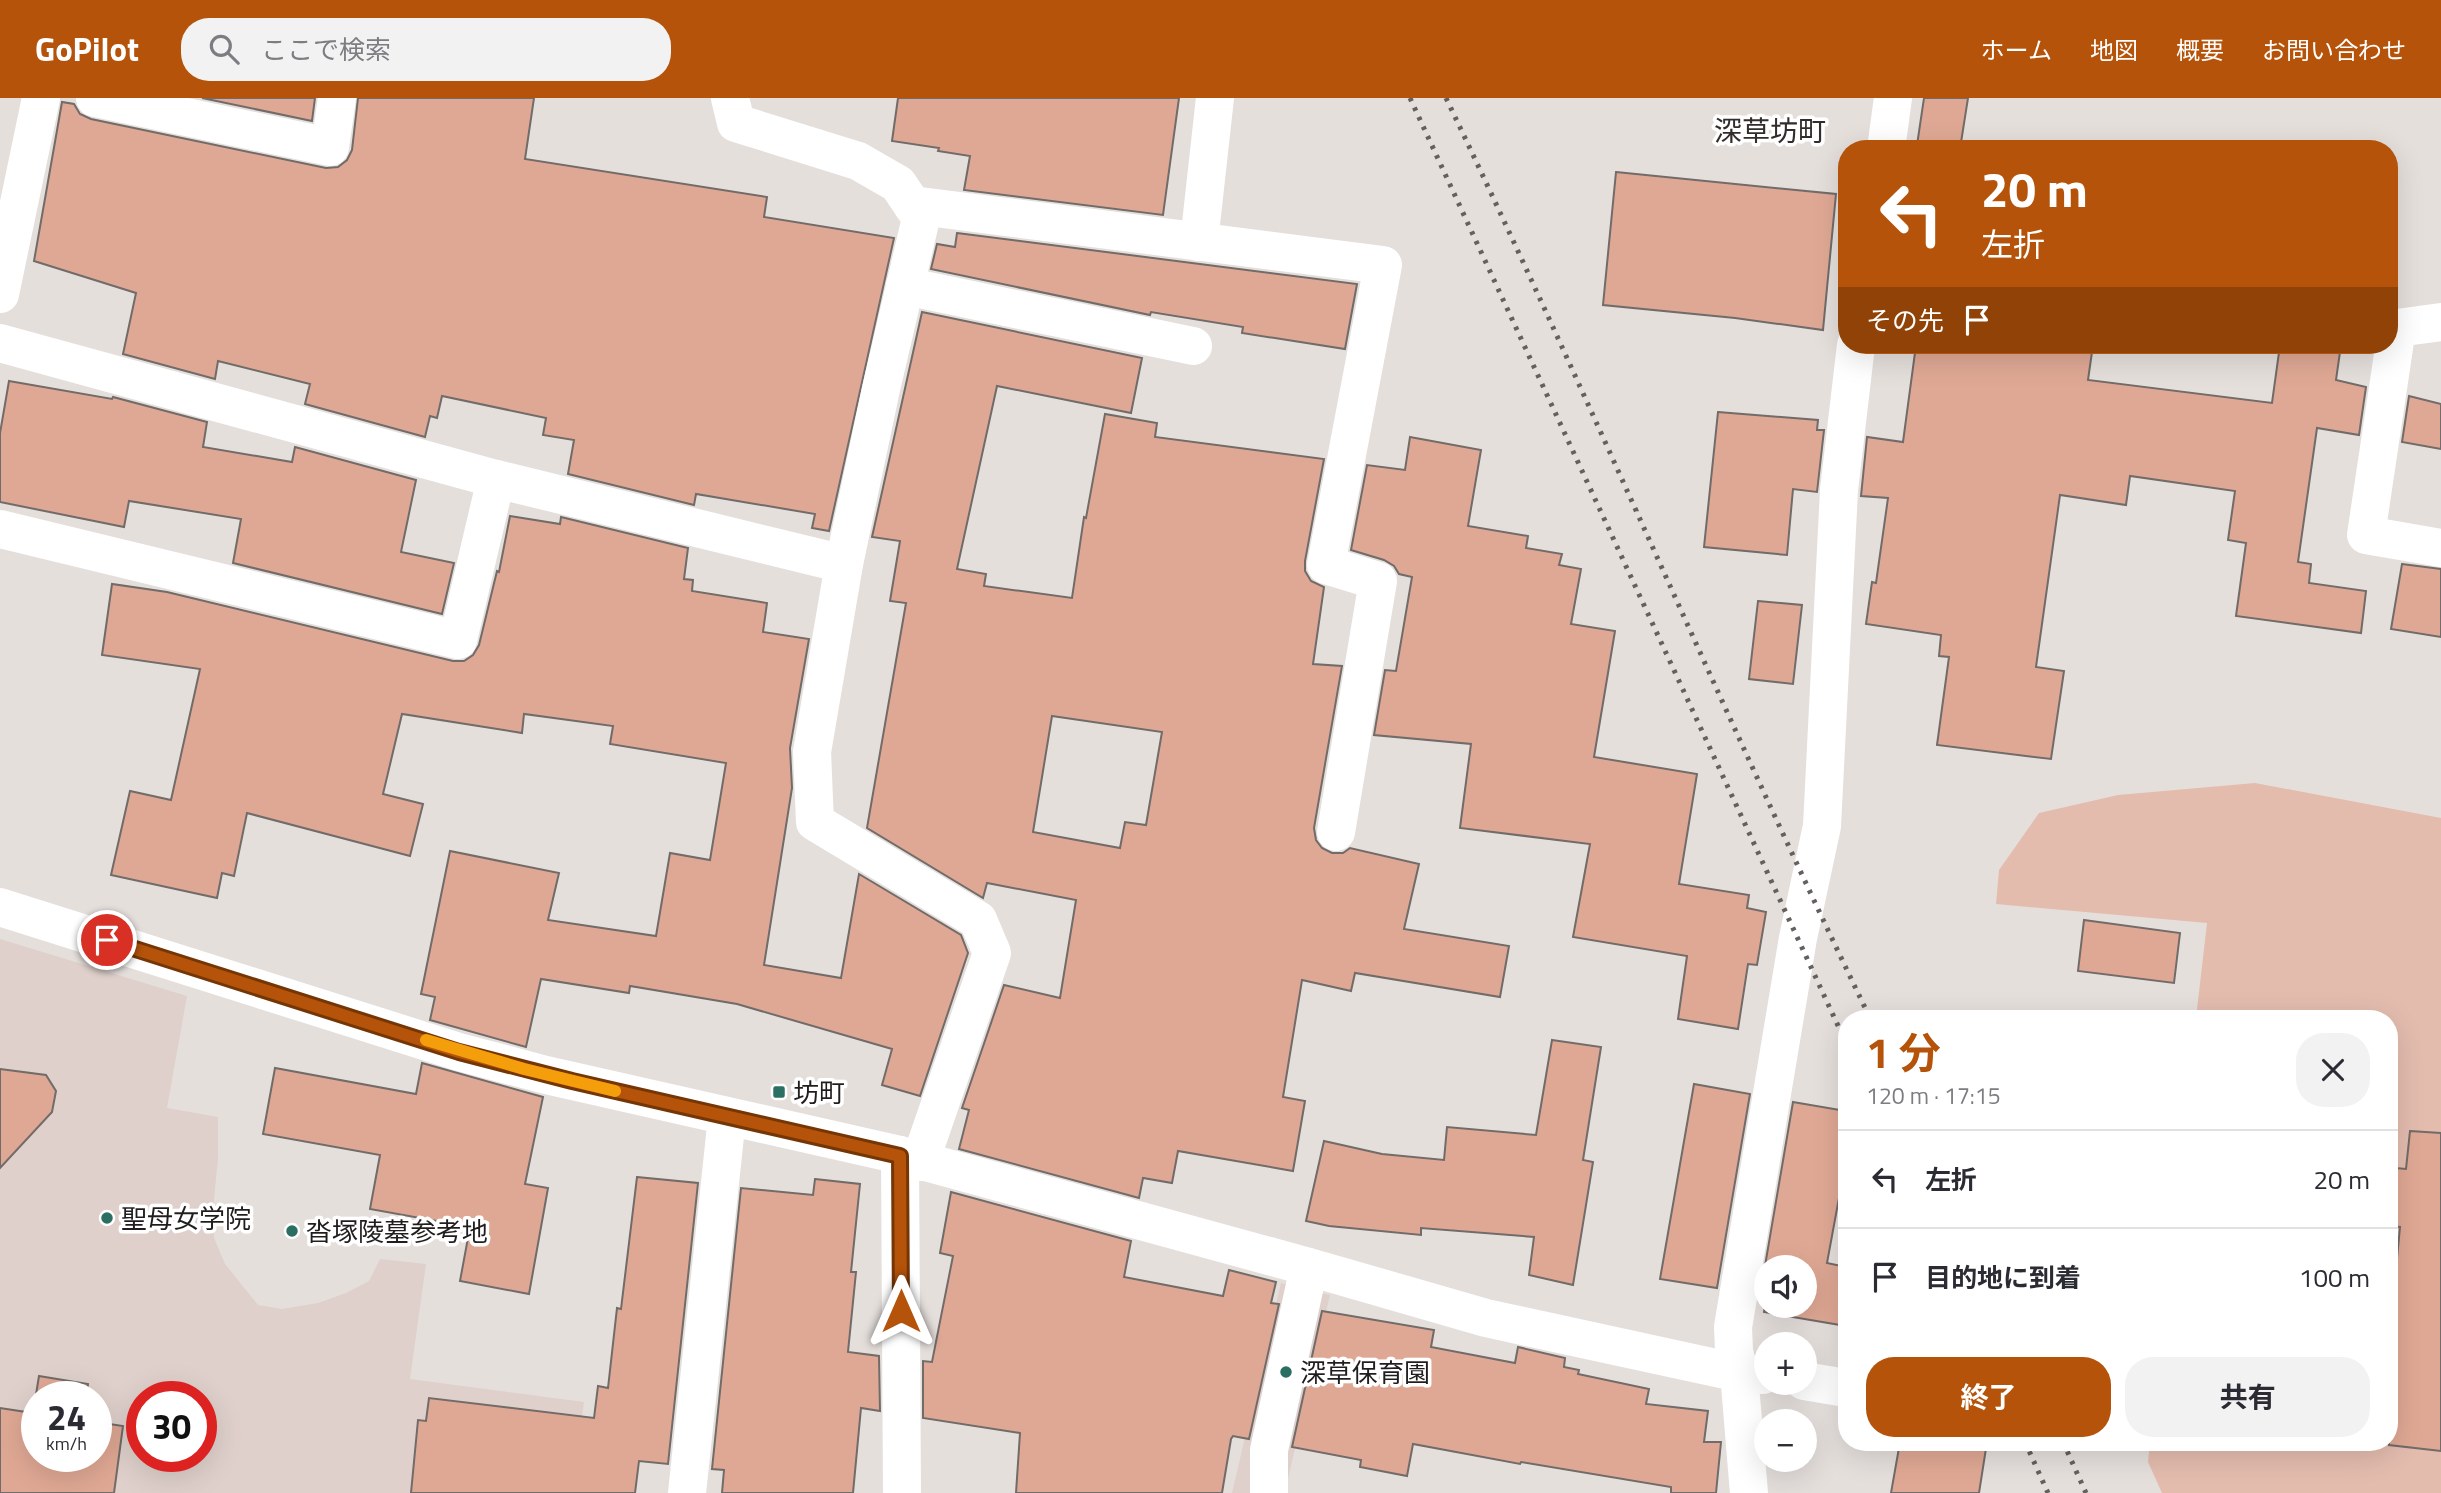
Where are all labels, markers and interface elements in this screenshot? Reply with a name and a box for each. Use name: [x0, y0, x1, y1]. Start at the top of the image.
search box: [181, 18, 671, 81]
text: GoPilot: [35, 24, 139, 74]
icon: search: [205, 30, 243, 68]
text: ここで検索: [261, 30, 391, 69]
text: ホーム: [1981, 32, 2052, 68]
text: 地図: [2090, 32, 2138, 68]
text: 概要: [2176, 32, 2224, 68]
text: お問い合わせ: [2262, 32, 2406, 68]
district label: 深草坊町: [1714, 109, 1826, 152]
text: 20 m: [1981, 151, 2088, 226]
icon: left: [1866, 168, 1957, 259]
text: 左折: [1981, 220, 2045, 268]
text: その先: [1866, 301, 1944, 340]
icon: arrive: [1958, 301, 1996, 339]
pin: [77, 910, 137, 970]
icon: arrive: [88, 921, 126, 959]
text: 1 分: [1866, 1020, 1941, 1084]
button: close: [2296, 1033, 2370, 1107]
place label: 坊町: [793, 1073, 845, 1112]
text: 120 m · 17:15: [1866, 1078, 2001, 1113]
marker: 坊町: [771, 1084, 787, 1100]
icon: left: [1866, 1160, 1904, 1198]
text: 左折: [1925, 1160, 1977, 1199]
text: 20 m: [2313, 1160, 2370, 1199]
place label: 聖母女学院: [121, 1199, 251, 1238]
marker: 聖母女学院: [99, 1210, 115, 1226]
place label: 沓塚陵墓参考地: [306, 1212, 488, 1251]
marker: 沓塚陵墓参考地: [284, 1223, 300, 1239]
map controls: [1754, 1255, 1817, 1472]
button: sound: [1754, 1255, 1817, 1318]
icon: arrive: [1866, 1258, 1904, 1296]
text: 目的地に到着: [1925, 1258, 2081, 1297]
text: 100 m: [2299, 1258, 2370, 1297]
position arrow: [864, 1274, 938, 1348]
button: +: [1754, 1332, 1817, 1395]
place label: 深草保育園: [1300, 1353, 1430, 1392]
button: 終了: [1866, 1357, 2111, 1437]
button: 共有: [2125, 1357, 2370, 1437]
marker: 深草保育園: [1278, 1364, 1294, 1380]
speed limit sign: 30: [126, 1381, 217, 1472]
text: 24: [47, 1390, 86, 1444]
button: −: [1754, 1409, 1817, 1472]
text: km/h: [46, 1430, 87, 1457]

